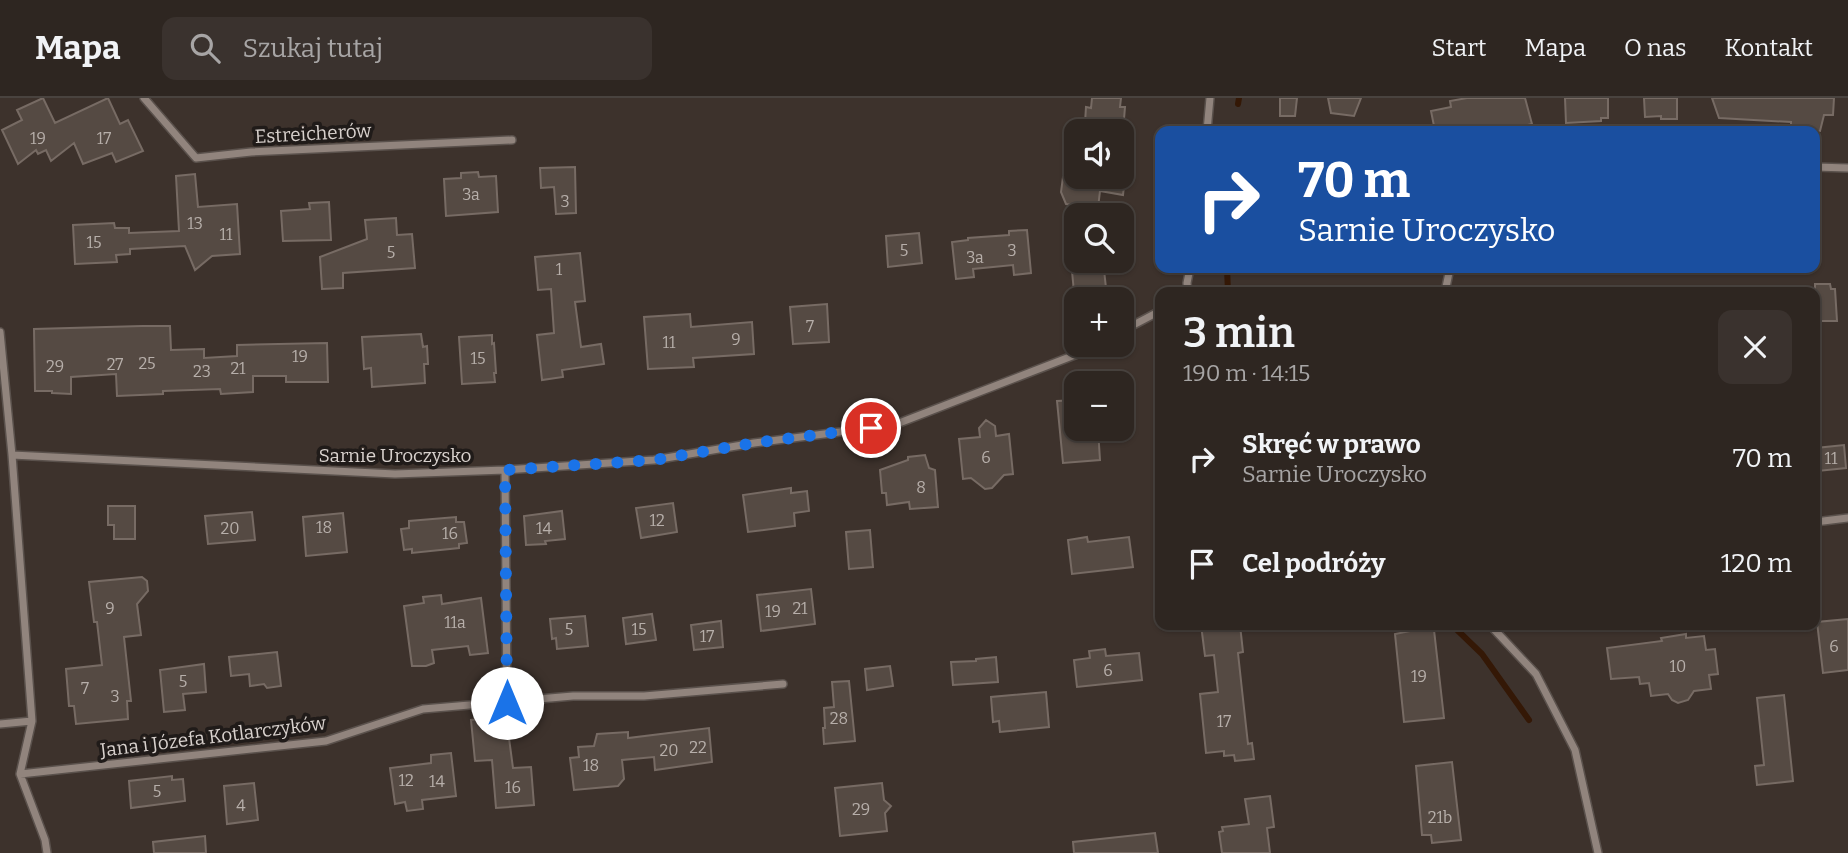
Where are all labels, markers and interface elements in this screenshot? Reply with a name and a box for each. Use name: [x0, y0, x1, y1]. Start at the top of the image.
search box: [162, 17, 652, 80]
text: Mapa: [35, 28, 120, 68]
icon: search: [186, 29, 224, 67]
text: Szukaj tutaj: [242, 33, 383, 64]
text: Start: [1432, 34, 1487, 62]
text: Mapa: [1525, 34, 1586, 62]
text: O nas: [1624, 34, 1687, 62]
text: Kontakt: [1725, 34, 1813, 62]
street label: Estreicherów: [254, 119, 373, 148]
map controls: [1064, 119, 1134, 441]
button: sound: [1064, 119, 1134, 189]
house number: 19: [30, 129, 46, 148]
house number: 17: [97, 129, 111, 148]
text: 70 m: [1298, 151, 1410, 210]
icon: right: [1183, 154, 1274, 245]
house number: 3a: [462, 185, 480, 204]
house number: 3: [560, 192, 570, 211]
button: search: [1064, 203, 1134, 273]
text: Sarnie Uroczysko: [1298, 211, 1555, 249]
house number: 13: [187, 214, 203, 233]
house number: 11: [220, 225, 233, 244]
house number: 15: [86, 233, 102, 252]
house number: 5: [900, 241, 908, 260]
house number: 3: [1007, 241, 1017, 260]
house number: 5: [387, 243, 395, 262]
house number: 3a: [966, 248, 984, 267]
house number: 1: [556, 260, 563, 279]
button: +: [1064, 287, 1134, 357]
text: 3 min: [1183, 308, 1295, 358]
button: close: [1718, 310, 1792, 384]
house number: 7: [806, 317, 814, 336]
house number: 9: [731, 330, 741, 349]
house number: 11: [663, 333, 676, 352]
house number: 19: [292, 347, 308, 366]
house number: 15: [470, 349, 486, 368]
house number: 25: [138, 354, 156, 373]
house number: 27: [107, 355, 123, 374]
house number: 29: [46, 357, 64, 376]
house number: 21: [230, 359, 246, 378]
text: 190 m · 14:15: [1183, 359, 1310, 387]
house number: 23: [193, 362, 211, 381]
button: −: [1064, 371, 1134, 441]
pin: [841, 398, 901, 458]
icon: arrive: [852, 409, 890, 447]
text: Skręć w prawo: [1242, 429, 1421, 460]
icon: right: [1183, 440, 1221, 478]
text: 70 m: [1733, 443, 1792, 474]
street label: Sarnie Uroczysko: [319, 444, 471, 467]
house number: 6: [981, 448, 991, 467]
house number: 11: [1825, 449, 1838, 468]
text: Sarnie Uroczysko: [1242, 460, 1427, 488]
house number: 8: [916, 478, 926, 497]
house number: 12: [649, 511, 665, 530]
house number: 18: [316, 518, 332, 537]
house number: 20: [221, 519, 239, 538]
house number: 14: [536, 519, 553, 538]
house number: 16: [442, 524, 458, 543]
icon: arrive: [1183, 545, 1221, 583]
text: Cel podróży: [1242, 548, 1385, 579]
text: 120 m: [1721, 548, 1792, 579]
house number: 9: [105, 599, 115, 618]
house number: 21: [792, 599, 808, 618]
house number: 19: [765, 602, 781, 621]
house number: 11a: [444, 613, 466, 632]
house number: 5: [565, 620, 573, 639]
house number: 15: [631, 620, 647, 639]
house number: 17: [700, 627, 714, 646]
house number: 6: [1829, 637, 1839, 656]
house number: 10: [1670, 657, 1686, 676]
house number: 6: [1103, 661, 1113, 680]
position arrow: [470, 666, 544, 740]
house number: 19: [1411, 667, 1427, 686]
house number: 5: [179, 672, 187, 691]
house number: 7: [81, 679, 89, 698]
house number: 3: [110, 687, 120, 706]
house number: 28: [830, 709, 848, 728]
street label: Jana i Józefa Kotlarczyków: [98, 711, 328, 762]
house number: 17: [1217, 712, 1231, 731]
house number: 22: [689, 738, 707, 757]
house number: 20: [660, 741, 678, 760]
house number: 18: [583, 756, 599, 775]
house number: 12: [398, 771, 414, 790]
house number: 14: [429, 772, 446, 791]
house number: 16: [505, 778, 521, 797]
house number: 5: [153, 782, 161, 801]
house number: 4: [236, 796, 246, 815]
house number: 29: [852, 800, 870, 819]
house number: 21b: [1428, 808, 1452, 827]

